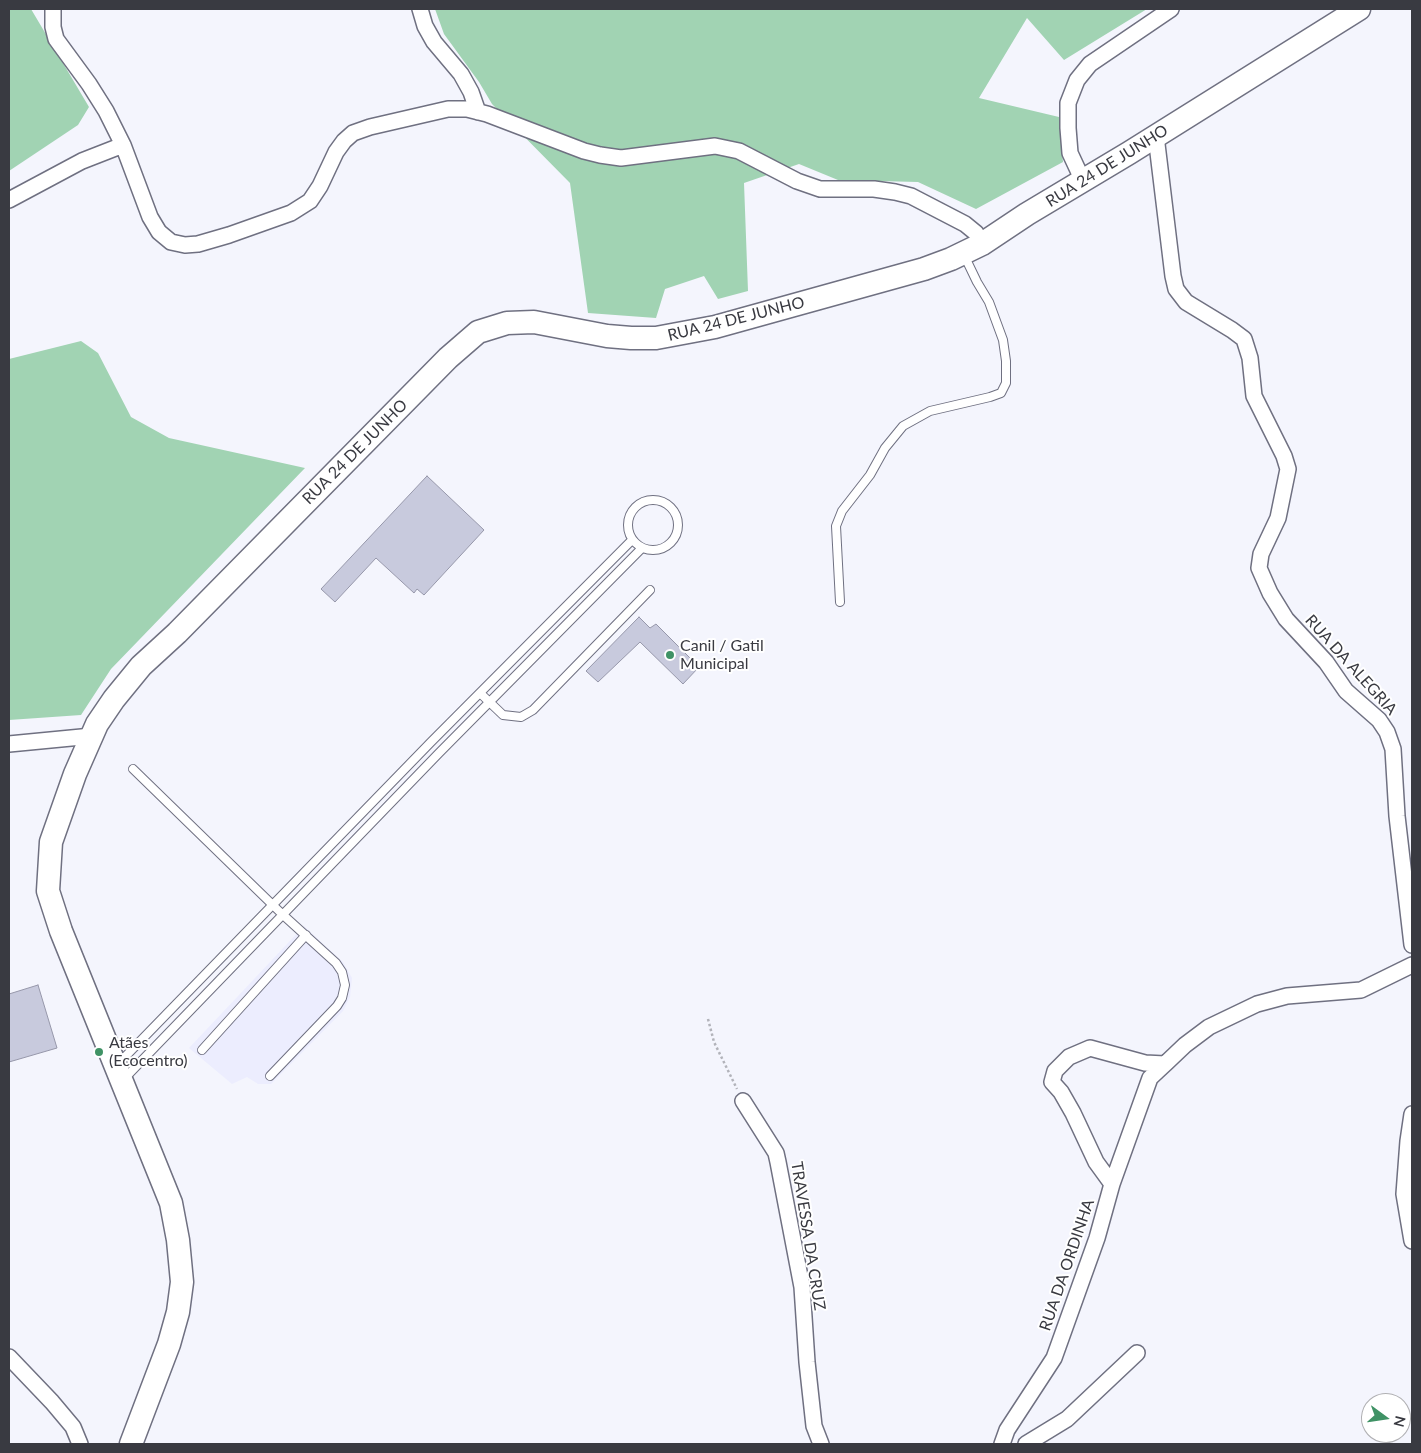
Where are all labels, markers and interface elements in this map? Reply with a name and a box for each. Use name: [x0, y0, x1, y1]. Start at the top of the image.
street label: RUA 24 DE JUNHO: [1042, 121, 1172, 211]
street label: RUA 24 DE JUNHO: [666, 293, 806, 345]
street label: RUA 24 DE JUNHO: [299, 396, 411, 508]
street label: RUA DA ALEGRIA: [1301, 611, 1401, 719]
place label: Canil / Gatil Municipal: [680, 636, 764, 674]
marker: Canil / Gatil Municipal: [664, 649, 676, 661]
place label: Atães (Ecocentro): [109, 1033, 188, 1071]
marker: Atães (Ecocentro): [93, 1046, 105, 1058]
street label: TRAVESSA DA CRUZ: [787, 1160, 829, 1312]
street label: RUA DA ORDINHA: [1035, 1197, 1099, 1333]
north arrow: [1361, 1393, 1411, 1443]
text: N: [1391, 1414, 1410, 1429]

